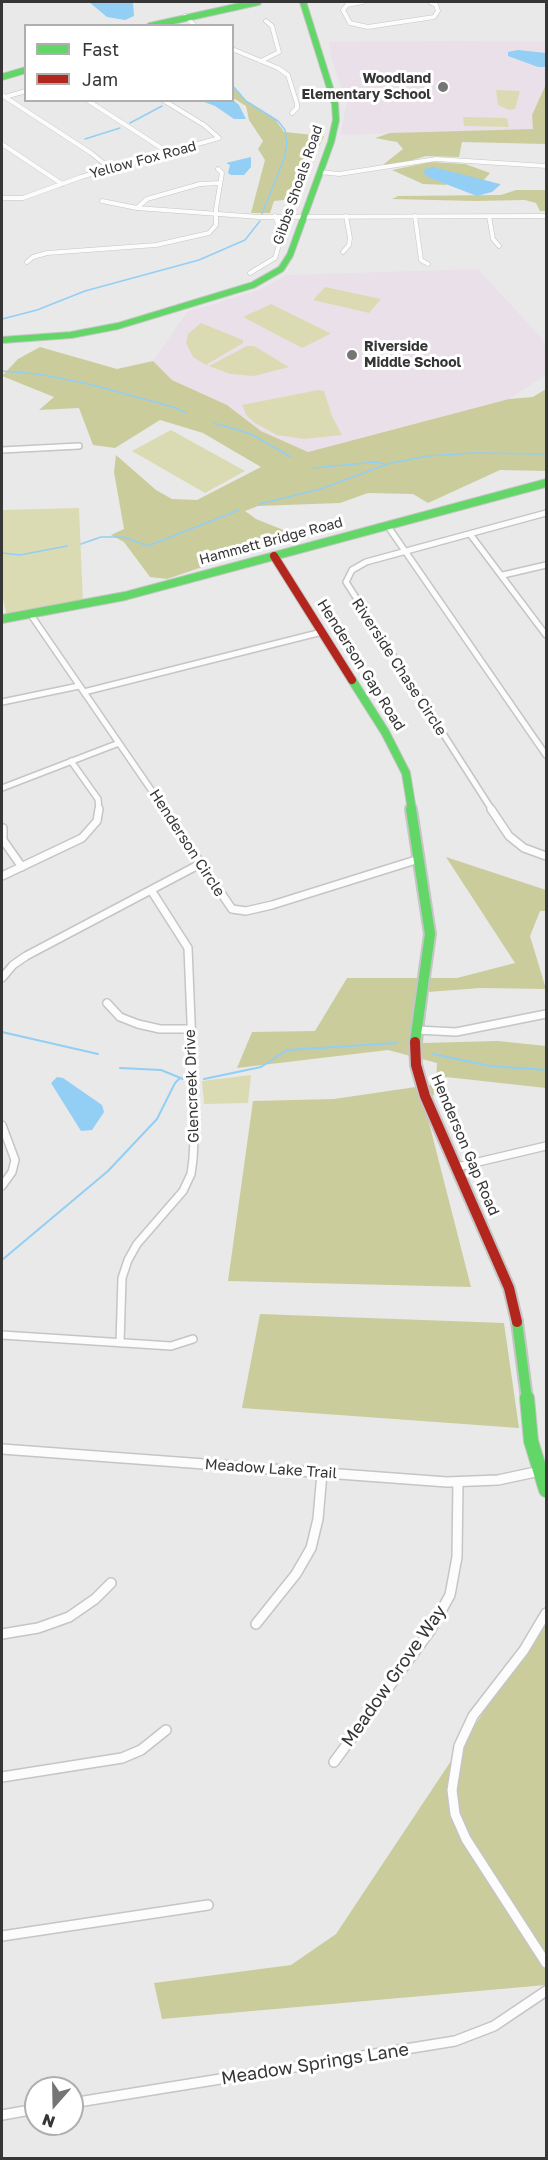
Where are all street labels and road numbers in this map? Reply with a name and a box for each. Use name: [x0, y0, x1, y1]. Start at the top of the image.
street label: Gibbs Shoals Road: [270, 123, 326, 247]
street label: Yellow Fox Road: [88, 138, 198, 182]
street label: Hammett Bridge Road: [197, 514, 345, 568]
street label: Riverside Chase Circle: [348, 595, 450, 739]
street label: Henderson Gap Road: [313, 596, 409, 734]
street label: Henderson Circle: [146, 786, 228, 900]
street label: Glencreek Drive: [181, 1029, 203, 1143]
street label: Henderson Gap Road: [427, 1072, 503, 1218]
street label: Meadow Lake Trail: [204, 1455, 338, 1483]
street label: Meadow Grove Way: [337, 1601, 451, 1751]
street label: Meadow Springs Lane: [220, 2039, 410, 2089]

